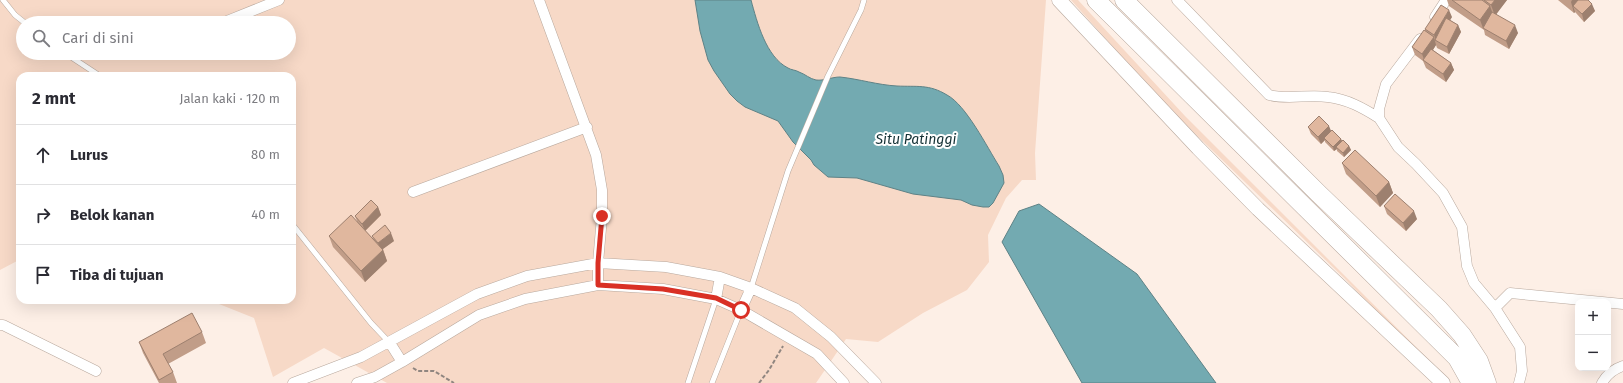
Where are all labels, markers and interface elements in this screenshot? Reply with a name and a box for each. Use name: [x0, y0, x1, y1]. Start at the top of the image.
search box: [16, 16, 296, 60]
icon: search: [30, 27, 52, 49]
text: Cari di sini: [62, 29, 134, 47]
text: 2 mnt: [32, 88, 76, 109]
text: Jalan kaki · 120 m: [179, 91, 280, 106]
water label: Situ Patinggi: [875, 131, 957, 148]
icon: ahead: [32, 144, 54, 166]
text: Lurus: [70, 146, 108, 164]
text: 80 m: [251, 147, 280, 162]
icon: right: [32, 204, 54, 226]
text: Belok kanan: [70, 206, 154, 224]
text: 40 m: [251, 207, 280, 222]
route end: [593, 207, 611, 225]
icon: arrive: [32, 264, 54, 286]
text: Tiba di tujuan: [70, 266, 164, 284]
map controls: [1575, 299, 1611, 371]
button: +: [1575, 299, 1611, 335]
route start: [732, 301, 750, 319]
button: −: [1575, 335, 1611, 371]

